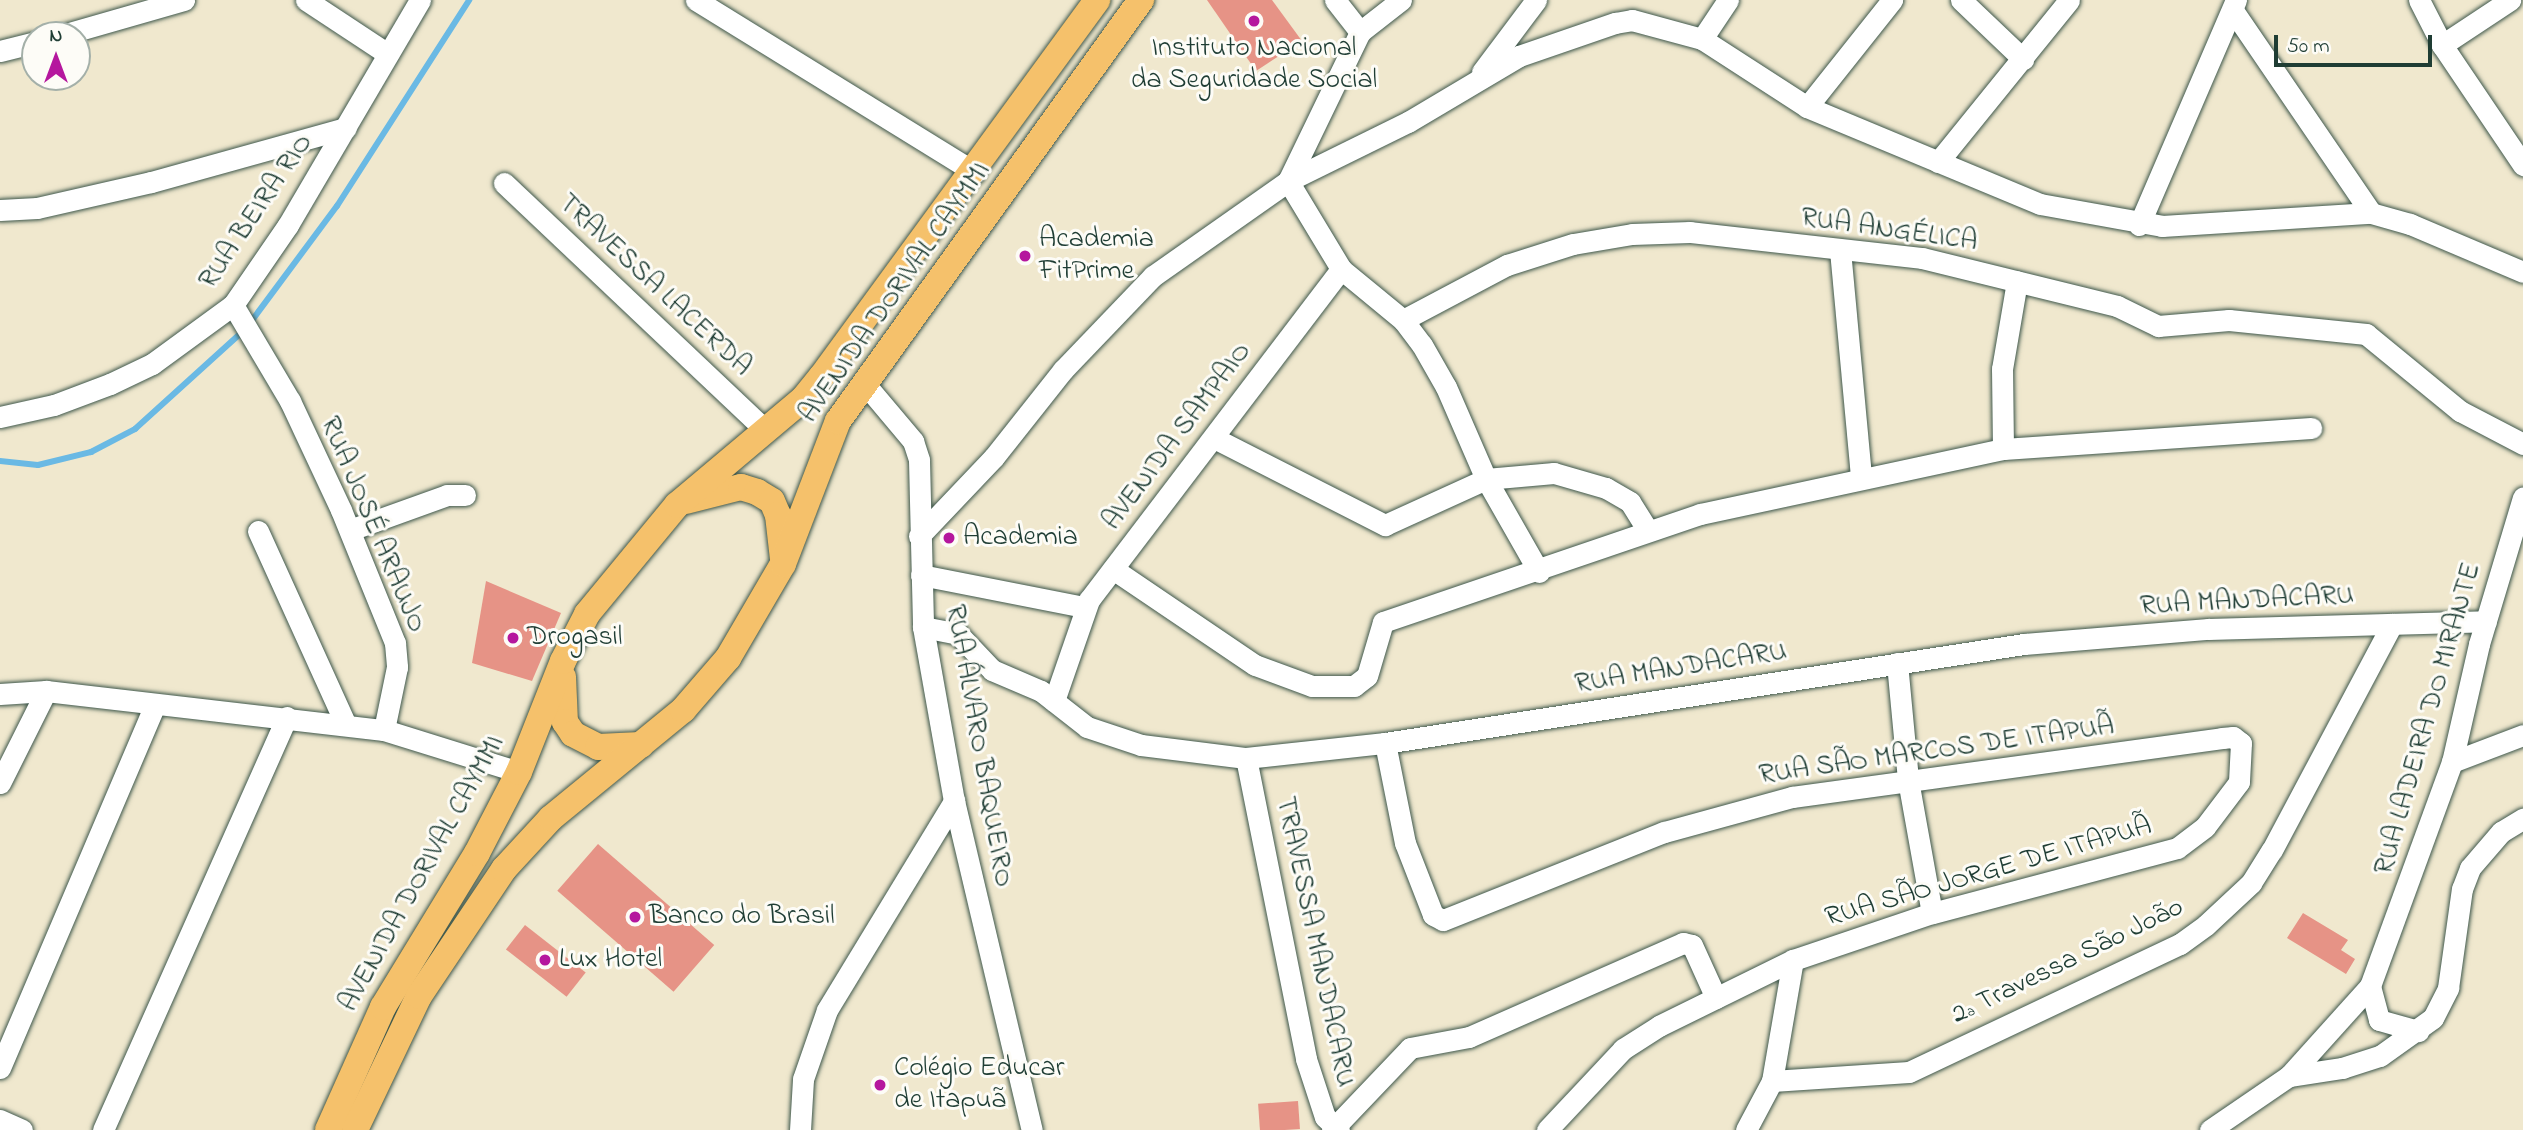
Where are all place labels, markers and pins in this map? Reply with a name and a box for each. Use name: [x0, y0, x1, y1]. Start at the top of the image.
marker: Instituto Nacional da Seguridade Social: [1246, 13, 1262, 29]
place label: Instituto Nacional da Seguridade Social: [1131, 32, 1377, 98]
place label: Academia FitPrime: [1039, 223, 1154, 289]
marker: Academia FitPrime: [1017, 248, 1033, 264]
place label: Academia: [963, 521, 1078, 555]
marker: Academia: [941, 530, 957, 546]
place label: Drogasil: [527, 621, 623, 655]
marker: Drogasil: [505, 630, 521, 646]
place label: Banco do Brasil: [649, 900, 835, 934]
marker: Banco do Brasil: [627, 909, 643, 925]
place label: Lux Hotel: [559, 943, 662, 977]
marker: Lux Hotel: [537, 952, 553, 968]
place label: Colégio Educar de Itapuã: [894, 1052, 1064, 1118]
marker: Colégio Educar de Itapuã: [872, 1077, 888, 1093]

